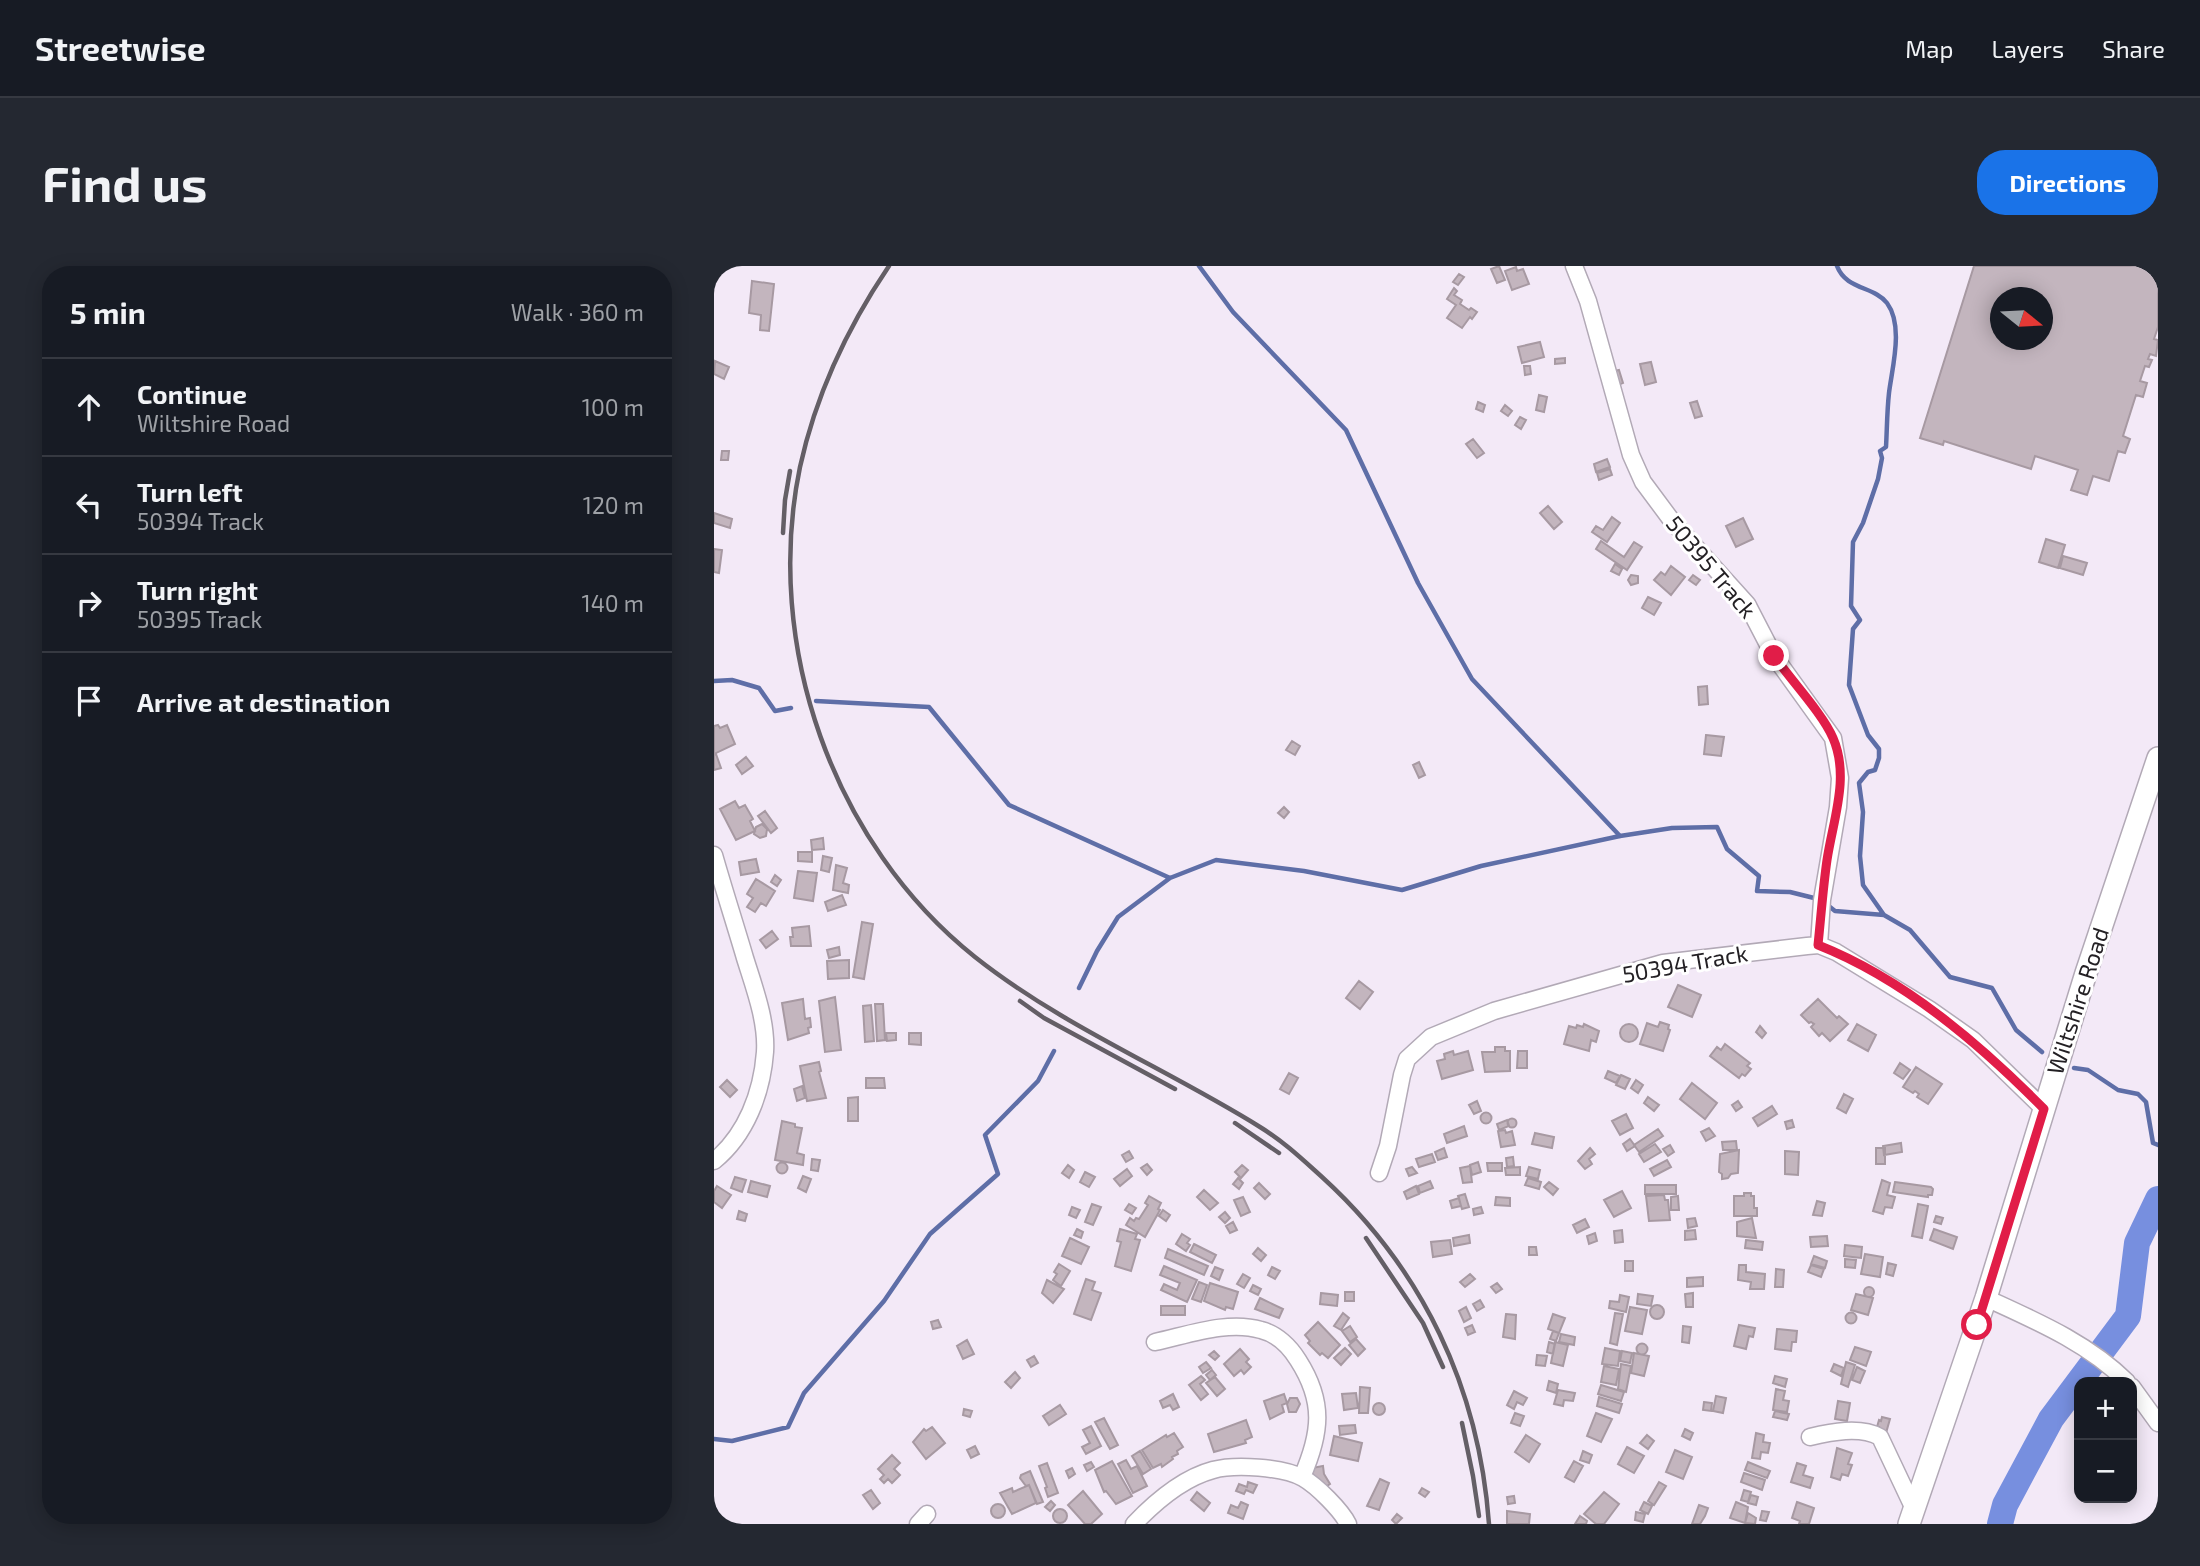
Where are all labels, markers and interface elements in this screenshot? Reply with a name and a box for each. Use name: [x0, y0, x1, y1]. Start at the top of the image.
text: Streetwise: [35, 28, 206, 68]
text: Map: [1905, 34, 1953, 63]
text: Layers: [1991, 34, 2064, 63]
text: Share: [2102, 34, 2165, 63]
button: Directions: [1977, 150, 2158, 215]
text: Find us: [42, 153, 207, 212]
north arrow: [1990, 287, 2053, 350]
text: 5 min: [70, 294, 146, 330]
text: Walk · 360 m: [511, 298, 644, 326]
text: Continue: [137, 378, 247, 409]
icon: ahead: [70, 388, 108, 426]
text: 100 m: [582, 393, 644, 421]
text: Wiltshire Road: [137, 409, 290, 437]
text: Turn left: [137, 476, 243, 507]
icon: left: [70, 486, 108, 524]
text: 120 m: [583, 491, 644, 519]
text: 50394 Track: [137, 507, 264, 535]
street label: 50395 Track: [1661, 509, 1763, 623]
text: Turn right: [137, 574, 258, 605]
icon: right: [70, 584, 108, 622]
text: 140 m: [582, 589, 644, 617]
text: 50395 Track: [137, 605, 262, 633]
route end: [1758, 640, 1789, 671]
icon: arrive: [70, 682, 108, 720]
text: Arrive at destination: [137, 686, 390, 717]
street label: Wiltshire Road: [2040, 924, 2114, 1078]
street label: 50394 Track: [1620, 938, 1750, 988]
route start: [1961, 1309, 1992, 1340]
map controls: [2074, 1377, 2137, 1503]
button: +: [2074, 1377, 2137, 1440]
button: −: [2074, 1440, 2137, 1503]

